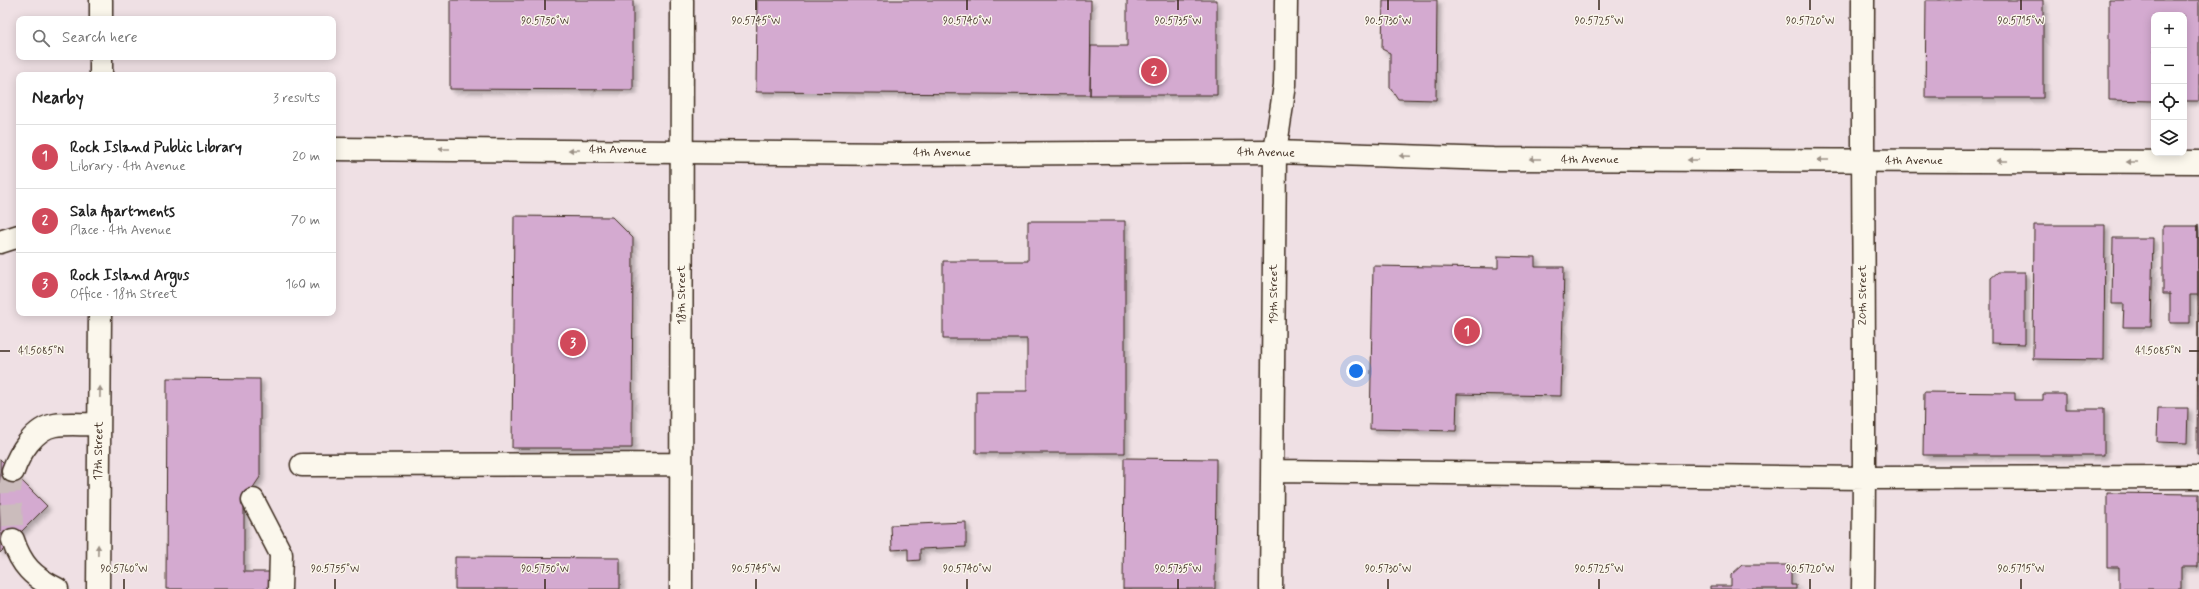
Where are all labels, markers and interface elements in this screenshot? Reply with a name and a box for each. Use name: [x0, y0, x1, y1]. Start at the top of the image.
map controls: [2151, 12, 2187, 156]
button: +: [2151, 12, 2187, 48]
text: 90.5750°W: [521, 14, 569, 28]
text: 90.5745°W: [732, 14, 780, 28]
text: 90.5740°W: [943, 14, 991, 28]
text: 90.5735°W: [1155, 14, 1201, 28]
text: 90.5730°W: [1365, 14, 1411, 28]
text: 90.5725°W: [1575, 14, 1623, 28]
text: 90.5720°W: [1786, 14, 1834, 28]
text: 90.5715°W: [1998, 14, 2044, 28]
search box: [16, 16, 336, 60]
icon: search: [30, 27, 52, 49]
text: Search here: [62, 28, 138, 48]
button: −: [2151, 48, 2187, 84]
pin: 2: [1141, 56, 1167, 86]
button: locate: [2151, 84, 2187, 120]
text: Nearby: [32, 87, 84, 109]
text: 3 results: [273, 90, 320, 107]
button: layers: [2151, 120, 2187, 156]
text: Rock Island Public Library: [70, 138, 242, 158]
street label: 4th Avenue: [589, 142, 647, 158]
street label: 4th Avenue: [1237, 144, 1295, 162]
street label: 4th Avenue: [913, 145, 971, 161]
one-way arrow: [437, 146, 450, 152]
one-way arrow: [567, 147, 580, 153]
text: 1: [42, 148, 48, 165]
text: 20 m: [292, 148, 320, 165]
street label: 4th Avenue: [1561, 152, 1619, 168]
one-way arrow: [1399, 153, 1411, 160]
street label: 4th Avenue: [1885, 153, 1943, 169]
one-way arrow: [1528, 156, 1541, 162]
one-way arrow: [1686, 157, 1699, 163]
one-way arrow: [1816, 157, 1829, 163]
text: Library · 4th Avenue: [70, 158, 186, 175]
one-way arrow: [1995, 158, 2008, 164]
one-way arrow: [2125, 159, 2138, 165]
text: Sala Apartments: [70, 202, 175, 222]
text: 2: [42, 212, 48, 229]
text: 70 m: [291, 212, 320, 229]
text: Place · 4th Avenue: [70, 222, 171, 239]
street label: 19th Street: [1266, 264, 1282, 324]
street label: 18th Street: [674, 265, 690, 325]
street label: 20th Street: [1855, 265, 1871, 325]
text: Rock Island Argus: [70, 266, 189, 286]
text: 3: [42, 276, 48, 293]
text: 160 m: [285, 276, 320, 293]
text: Office · 18th Street: [70, 286, 177, 303]
pin: 1: [1454, 316, 1480, 346]
pin: 3: [560, 328, 586, 358]
text: 41.5085°N: [18, 344, 64, 358]
text: 41.5085°N: [2135, 344, 2181, 358]
your location: [1346, 361, 1366, 381]
one-way arrow: [97, 385, 103, 398]
street label: 17th Street: [90, 421, 108, 481]
one-way arrow: [95, 543, 101, 556]
text: 90.5760°W: [101, 562, 147, 576]
text: 90.5755°W: [311, 562, 359, 576]
text: 90.5750°W: [521, 562, 569, 576]
text: 90.5745°W: [732, 562, 780, 576]
text: 90.5740°W: [943, 562, 991, 576]
text: 90.5735°W: [1155, 562, 1201, 576]
text: 90.5730°W: [1365, 562, 1411, 576]
text: 90.5725°W: [1575, 562, 1623, 576]
text: 90.5720°W: [1786, 562, 1834, 576]
text: 90.5715°W: [1998, 562, 2044, 576]

